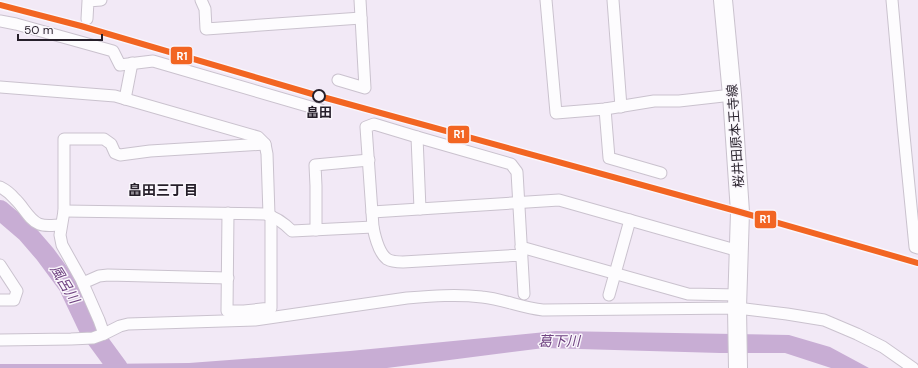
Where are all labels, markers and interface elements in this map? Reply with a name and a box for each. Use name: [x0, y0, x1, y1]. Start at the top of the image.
scale bar: [18, 16, 102, 42]
text: 50 m: [24, 22, 53, 38]
line badge: R1: [170, 46, 193, 65]
text: R1: [177, 49, 187, 63]
street label: 桜井田原本王寺線: [723, 83, 748, 188]
marker: 畠田: [312, 89, 326, 103]
place label: 畠田: [306, 104, 332, 121]
line badge: R1: [447, 125, 470, 144]
text: R1: [454, 127, 464, 141]
district label: 畠田三丁目: [128, 181, 198, 199]
line badge: R1: [754, 210, 777, 229]
text: R1: [760, 212, 770, 226]
water label: 風呂川: [46, 261, 85, 308]
water label: 葛下川: [538, 332, 582, 350]

